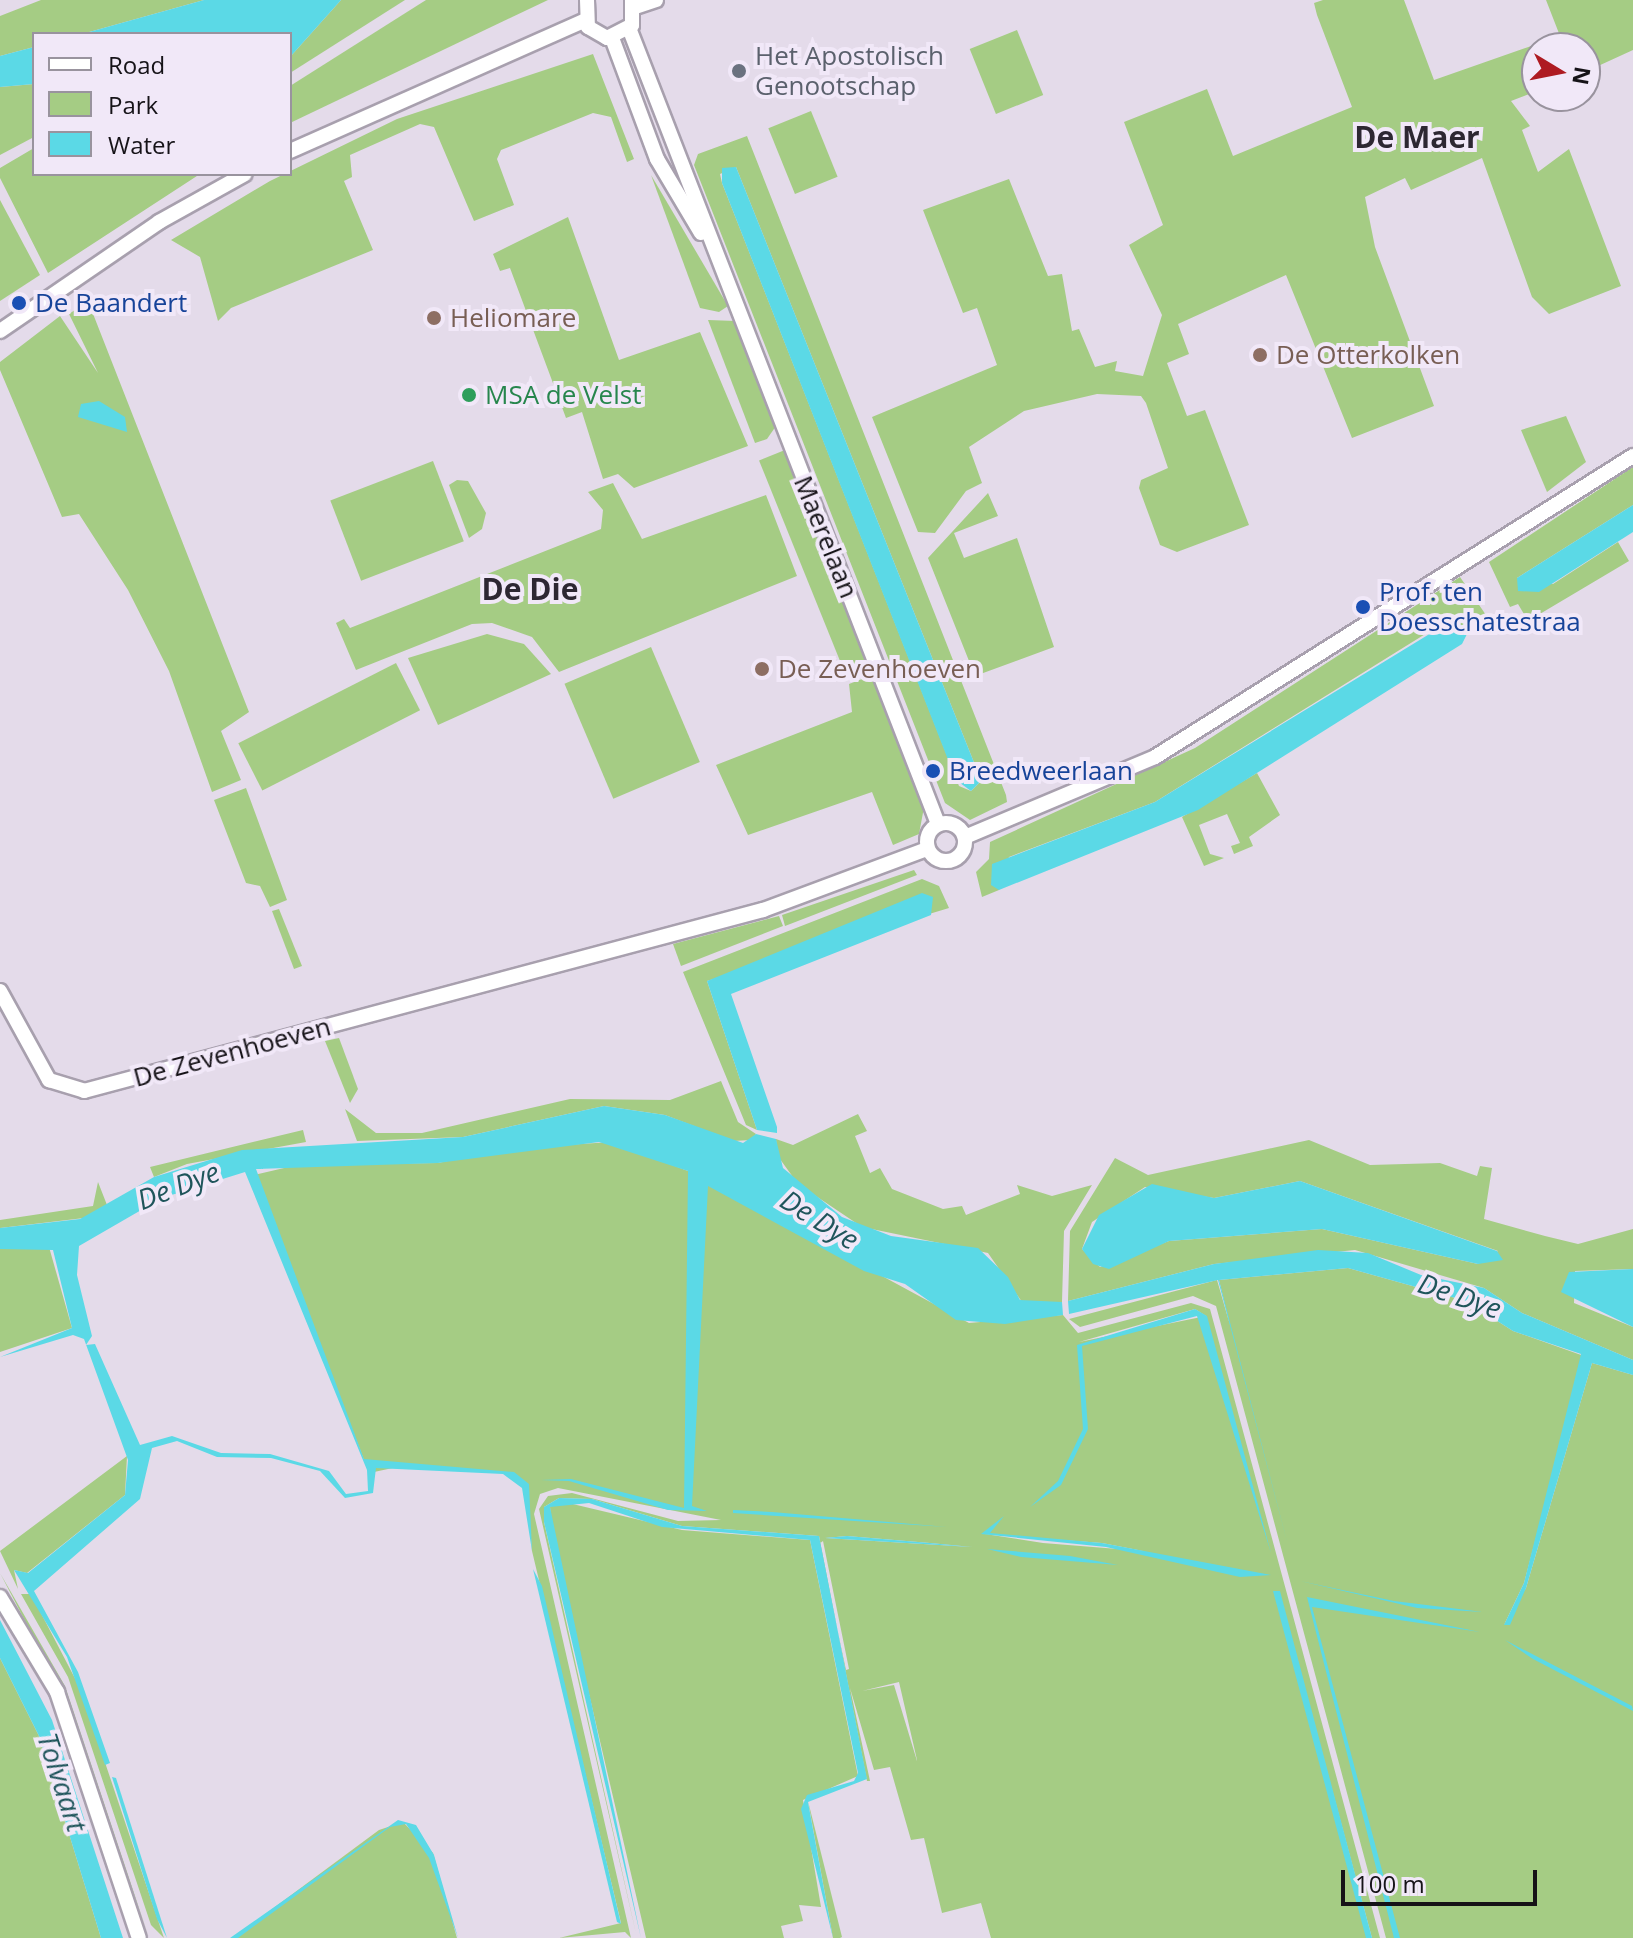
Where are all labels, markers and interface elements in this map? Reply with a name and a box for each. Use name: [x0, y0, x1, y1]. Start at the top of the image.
legend: [32, 32, 292, 176]
north arrow: [1521, 32, 1601, 112]
place label: Het Apostolisch Genootschap: [755, 40, 944, 102]
text: Road: [108, 48, 165, 81]
marker: Het Apostolisch Genootschap: [730, 62, 748, 80]
text: N: [1566, 64, 1599, 87]
text: Park: [108, 88, 158, 121]
district label: De Maer: [1354, 119, 1480, 155]
text: Water: [108, 128, 175, 161]
place label: De Baandert: [35, 287, 187, 319]
marker: De Baandert: [10, 294, 28, 312]
place label: Heliomare: [450, 302, 576, 334]
marker: Heliomare: [425, 309, 443, 327]
place label: De Otterkolken: [1276, 339, 1460, 371]
marker: De Otterkolken: [1251, 346, 1269, 364]
place label: MSA de Velst: [485, 379, 641, 411]
marker: MSA de Velst: [460, 386, 478, 404]
street label: Maerelaan: [787, 471, 865, 603]
district label: De Die: [482, 571, 578, 607]
place label: Prof. ten Doesschatestraa: [1379, 576, 1581, 638]
marker: Prof. ten Doesschatestraa: [1354, 598, 1372, 616]
place label: De Zevenhoeven: [778, 653, 981, 685]
marker: De Zevenhoeven: [753, 660, 771, 678]
place label: Breedweerlaan: [949, 755, 1133, 787]
marker: Breedweerlaan: [924, 762, 942, 780]
street label: De Zevenhoeven: [130, 1011, 334, 1093]
water label: De Dye: [132, 1154, 224, 1216]
water label: De Dye: [775, 1182, 865, 1256]
water label: De Dye: [1414, 1265, 1506, 1325]
water label: Tolvaart: [31, 1728, 95, 1836]
scale bar: [1345, 1854, 1541, 1904]
text: 100 m: [1355, 1867, 1425, 1900]

